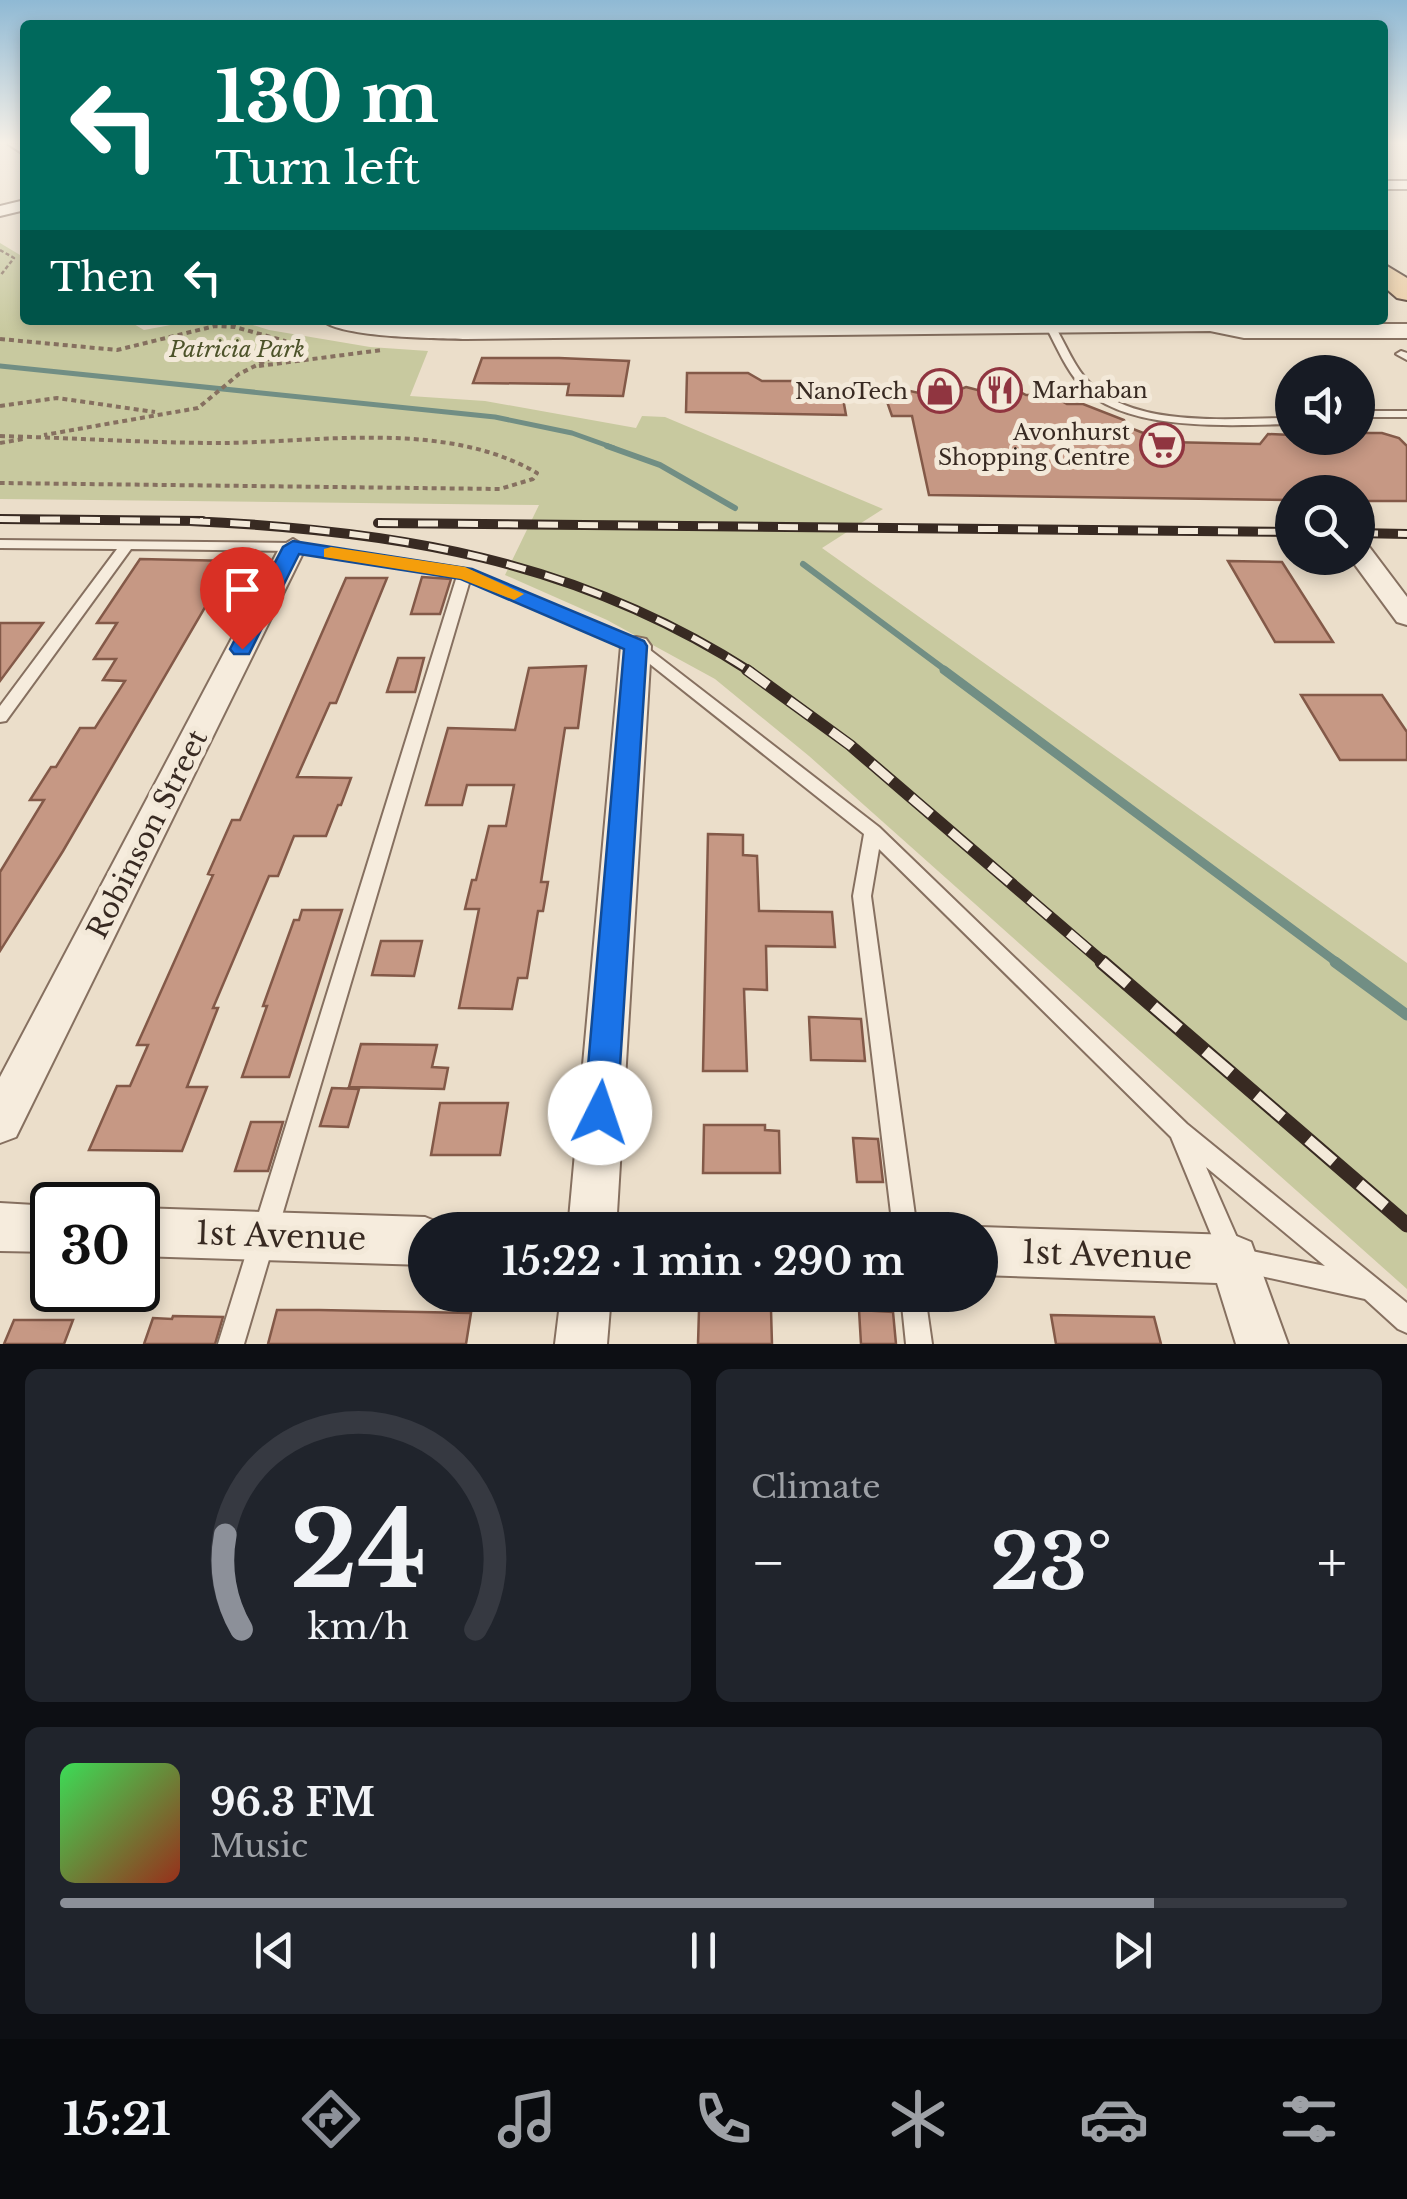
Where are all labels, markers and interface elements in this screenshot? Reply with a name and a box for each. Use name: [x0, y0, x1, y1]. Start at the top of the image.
text: 130 m: [215, 54, 439, 141]
icon: left: [50, 60, 180, 190]
text: Turn left: [215, 140, 420, 196]
icon: left: [175, 250, 230, 305]
text: Then: [50, 254, 155, 301]
park label: Patricia Park: [168, 336, 305, 363]
map controls: [1275, 355, 1375, 575]
button: sound: [1275, 355, 1375, 455]
restaurant icon: Marhaban: [977, 367, 1023, 413]
shop icon: NanoTech: [917, 368, 963, 414]
place label: Marhaban: [1032, 377, 1148, 404]
place label: NanoTech: [795, 378, 908, 405]
place label: Avonhurst Shopping Centre: [938, 419, 1131, 471]
supermarket icon: Avonhurst Shopping Centre: [1139, 422, 1185, 468]
button: search: [1275, 475, 1375, 575]
pin: [200, 547, 285, 650]
icon: arrive: [215, 562, 270, 617]
street label: Robinson Street: [80, 724, 215, 945]
position arrow: [548, 1061, 652, 1165]
speed limit sign: 30: [30, 1182, 160, 1312]
street label: 1st Avenue: [195, 1213, 367, 1259]
street label: 1st Avenue: [1021, 1232, 1193, 1278]
text: 15:22 · 1 min · 290 m: [502, 1238, 904, 1285]
text: Climate: [751, 1467, 880, 1507]
text: 24: [290, 1486, 426, 1615]
text: 23°: [990, 1516, 1112, 1609]
text: −: [751, 1529, 786, 1597]
text: +: [1317, 1529, 1347, 1597]
text: km/h: [307, 1604, 409, 1649]
text: 96.3 FM: [210, 1779, 375, 1826]
text: Music: [210, 1826, 308, 1866]
icon: previous: [247, 1923, 302, 1978]
icon: pause: [676, 1923, 731, 1978]
icon: next: [1105, 1923, 1160, 1978]
icon: directions: [296, 2084, 366, 2154]
icon: music: [492, 2084, 562, 2154]
icon: phone: [688, 2084, 758, 2154]
icon: climate: [883, 2084, 953, 2154]
icon: car: [1079, 2084, 1149, 2154]
icon: filters: [1274, 2084, 1344, 2154]
text: 15:21: [63, 2091, 171, 2147]

